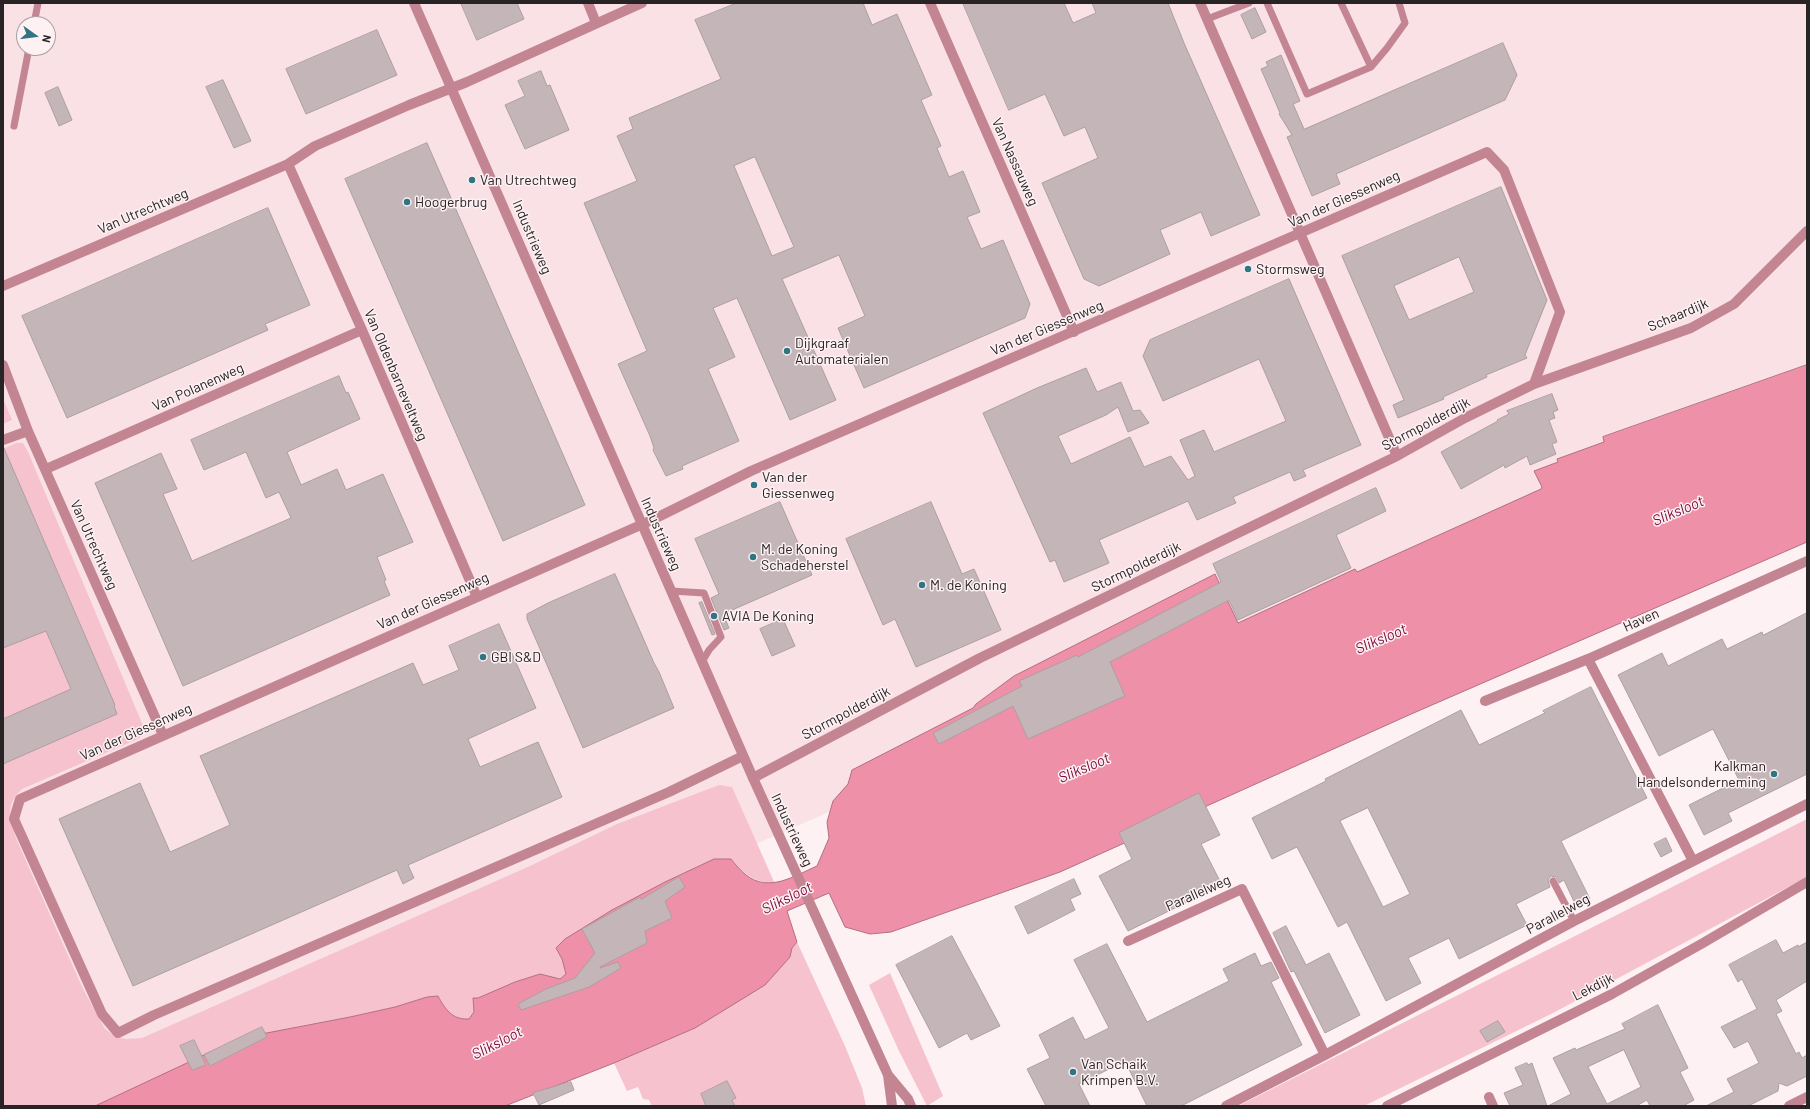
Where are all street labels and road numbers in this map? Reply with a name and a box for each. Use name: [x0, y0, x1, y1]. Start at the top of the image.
street label: Van Nassauweg: [988, 115, 1042, 209]
street label: Van der Giessenweg: [1286, 167, 1402, 231]
street label: Van Utrechtweg: [95, 184, 191, 238]
street label: Industrieweg: [509, 197, 555, 277]
street label: Schaardijk: [1645, 295, 1711, 335]
street label: Van der Giessenweg: [988, 297, 1106, 359]
street label: Van Oldenbarneveltweg: [361, 307, 431, 443]
street label: Van Polanenweg: [150, 359, 246, 415]
street label: Stormpolderdijk: [1379, 394, 1473, 454]
street label: Industrieweg: [637, 495, 685, 573]
street label: Van Utrechtweg: [67, 498, 121, 592]
street label: Stormpolderdijk: [1088, 538, 1184, 596]
street label: Van der Giessenweg: [375, 569, 491, 633]
street label: Haven: [1620, 605, 1662, 635]
street label: Stormpolderdijk: [799, 683, 893, 743]
street label: Van der Giessenweg: [78, 700, 194, 764]
street label: Industrieweg: [768, 791, 816, 869]
street label: Parallelweg: [1163, 871, 1233, 915]
street label: Parallelweg: [1523, 890, 1593, 938]
street label: Lekdijk: [1570, 970, 1616, 1004]

